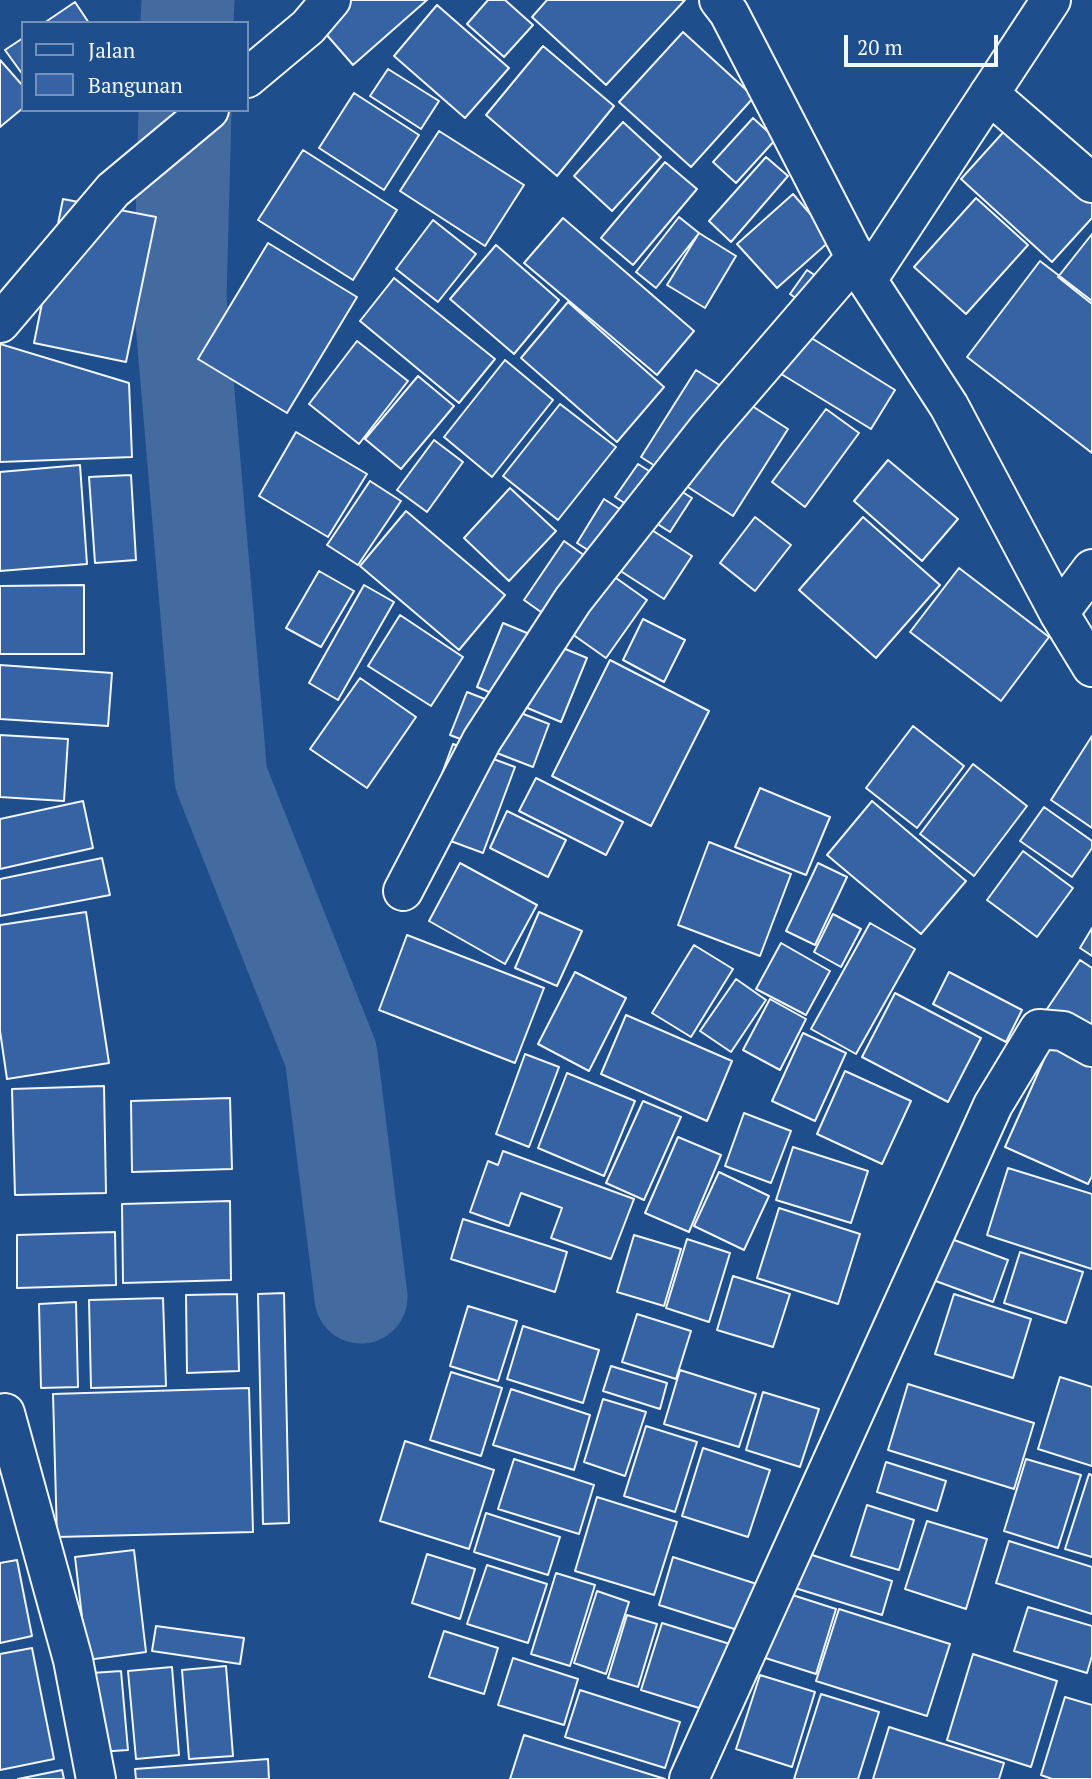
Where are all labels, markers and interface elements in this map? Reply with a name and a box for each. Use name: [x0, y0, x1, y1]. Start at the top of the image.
legend: [21, 21, 248, 112]
scale bar: [847, 21, 1001, 65]
text: 20 m: [857, 33, 903, 61]
text: Jalan: [88, 36, 135, 64]
text: Bangunan: [88, 71, 183, 99]

